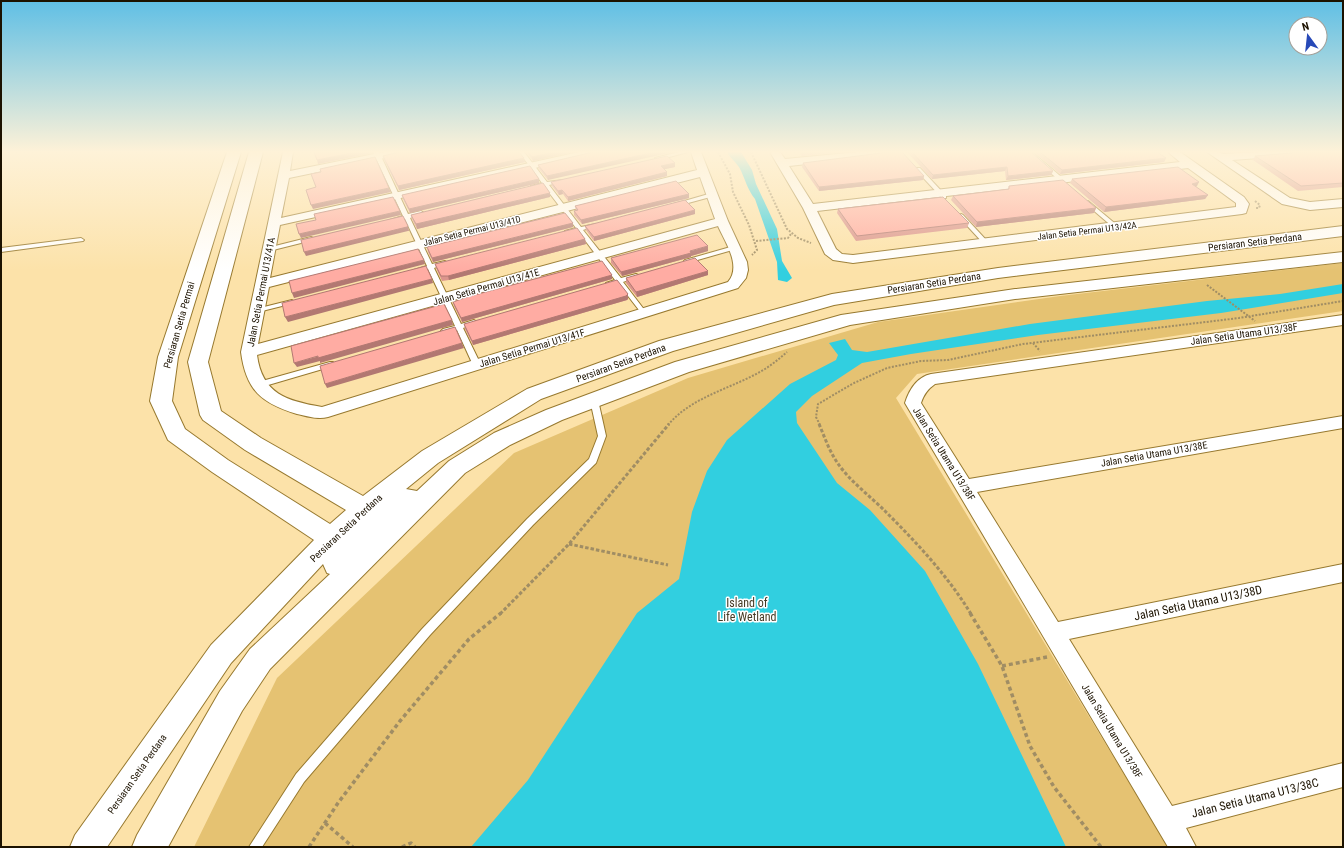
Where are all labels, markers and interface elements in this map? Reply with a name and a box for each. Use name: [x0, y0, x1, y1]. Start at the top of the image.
north arrow: [1288, 16, 1328, 56]
text: N: [1301, 20, 1311, 34]
street label: Jalan Setia Permai U13/41D: [422, 214, 522, 248]
street label: Jalan Setia Permai U13/42A: [1037, 220, 1137, 242]
street label: Persiaran Setia Perdana: [1208, 231, 1303, 253]
street label: Jalan Setia Permai U13/41A: [245, 236, 277, 348]
street label: Jalan Setia Permai U13/41E: [432, 267, 541, 307]
street label: Persiaran Setia Perdana: [887, 270, 982, 296]
street label: Persiaran Setia Permai: [161, 280, 197, 370]
street label: Jalan Setia Utama U13/38F: [1190, 321, 1298, 347]
street label: Jalan Setia Permai U13/41F: [478, 327, 586, 369]
street label: Persiaran Setia Perdana: [575, 342, 667, 384]
street label: Jalan Setia Utama U13/38F: [911, 405, 977, 503]
street label: Jalan Setia Utama U13/38E: [1100, 439, 1208, 469]
street label: Persiaran Setia Perdana: [308, 492, 384, 564]
street label: Jalan Setia Utama U13/38D: [1133, 583, 1263, 623]
park label: Island of Life Wetland: [718, 596, 776, 624]
street label: Jalan Setia Utama U13/38F: [1079, 682, 1145, 780]
street label: Persiaran Setia Perdana: [105, 732, 169, 816]
street label: Jalan Setia Utama U13/38C: [1190, 775, 1320, 821]

